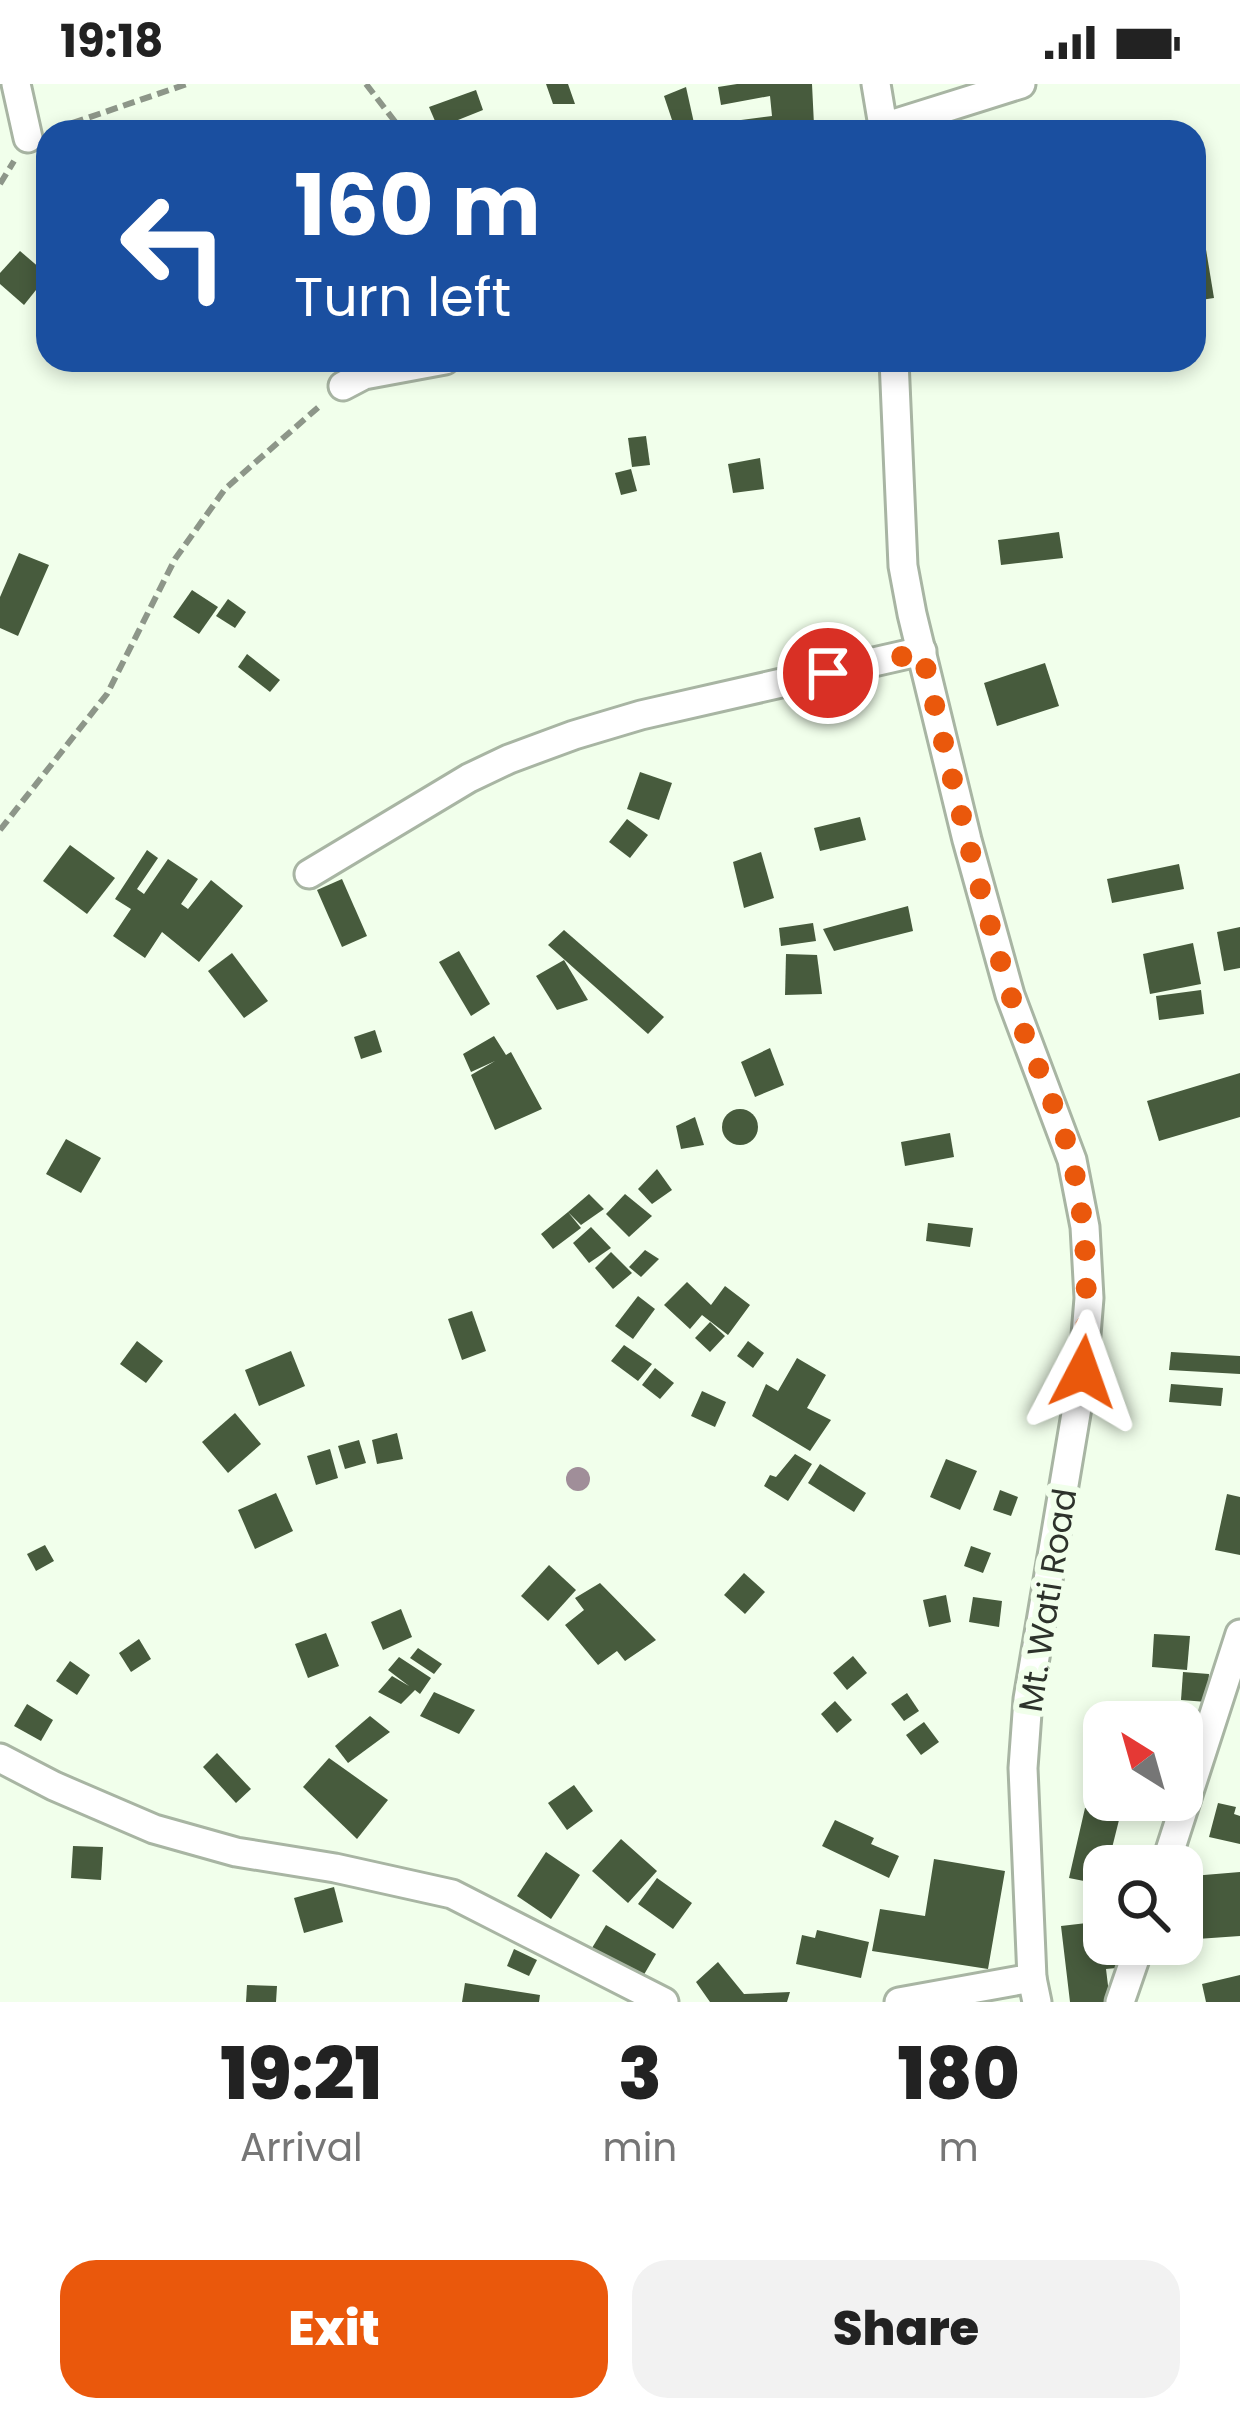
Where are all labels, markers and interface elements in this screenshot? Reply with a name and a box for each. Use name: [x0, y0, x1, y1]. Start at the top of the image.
text: 19:18: [60, 10, 163, 73]
text: 160 m: [294, 147, 541, 264]
icon: left: [96, 168, 252, 324]
text: Turn left: [294, 259, 511, 335]
pin: [777, 622, 879, 724]
icon: arrive: [795, 640, 861, 706]
position arrow: [1020, 1309, 1146, 1435]
street label: Mt. Wati Road: [1007, 1485, 1088, 1715]
north arrow: [1083, 1701, 1203, 1821]
map controls: [1083, 1701, 1203, 1965]
button: search: [1083, 1845, 1203, 1965]
text: 19:21: [220, 2023, 382, 2124]
text: 3: [618, 2023, 662, 2124]
text: 180: [898, 2023, 1020, 2124]
text: Arrival: [240, 2120, 363, 2175]
text: min: [603, 2120, 677, 2175]
text: m: [939, 2120, 979, 2175]
button: Exit: [60, 2260, 608, 2398]
button: Share: [632, 2260, 1180, 2398]

